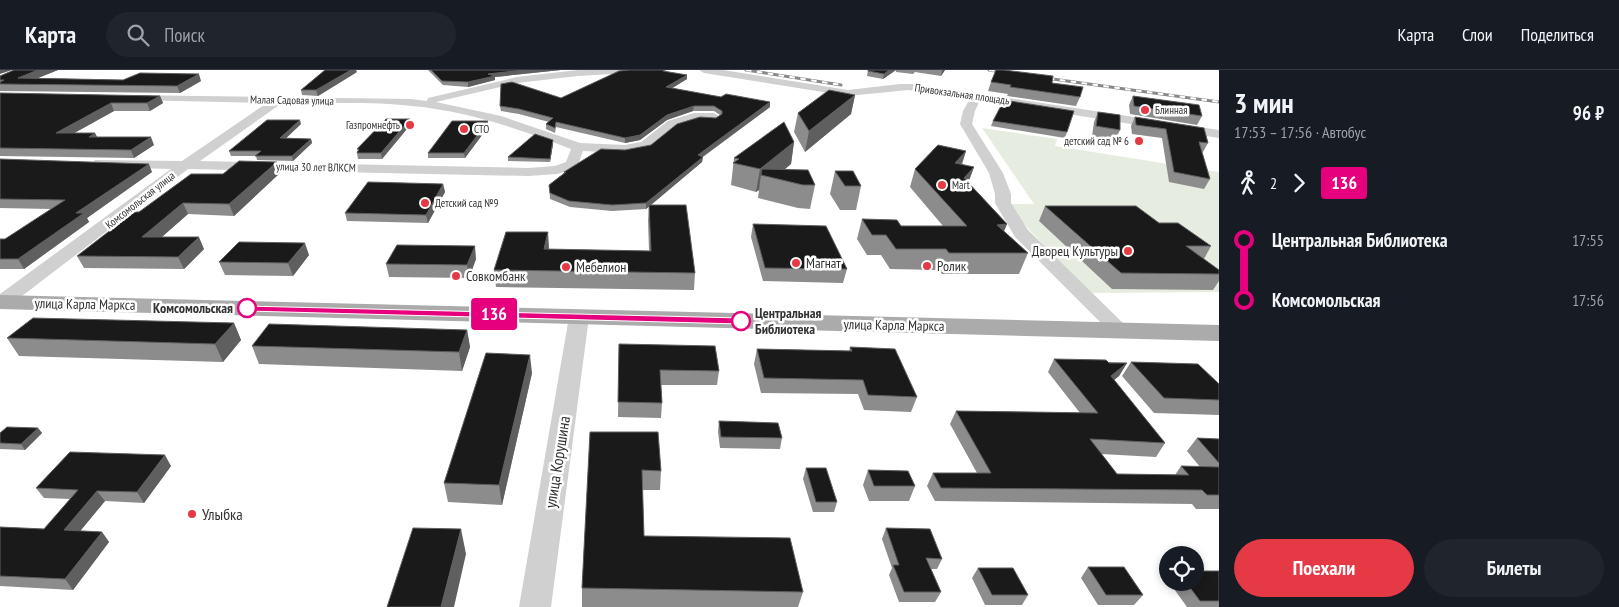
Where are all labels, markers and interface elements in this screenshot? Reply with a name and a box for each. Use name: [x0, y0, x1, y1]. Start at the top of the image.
search box: [106, 12, 456, 57]
text: Карта: [25, 19, 76, 50]
icon: search: [124, 21, 152, 49]
text: Поиск: [164, 23, 205, 47]
text: Карта: [1397, 23, 1434, 46]
text: Слои: [1462, 23, 1493, 46]
text: Поделиться: [1521, 23, 1594, 46]
street label: Привокзальная площадь: [914, 80, 1010, 108]
text: 3 мин: [1234, 84, 1294, 121]
street label: Малая Садовая улица: [250, 92, 334, 108]
text: 96 ₽: [1573, 101, 1604, 125]
place label: Блинная: [1155, 103, 1187, 117]
marker: Блинная: [1139, 104, 1151, 116]
place label: Газпромнефть: [346, 118, 400, 132]
marker: Газпромнефть: [404, 119, 416, 131]
place label: СТО: [474, 122, 489, 136]
text: 17:53 – 17:56 · Автобус: [1234, 122, 1366, 142]
marker: СТО: [458, 123, 470, 135]
place label: детский сад № 6: [1064, 134, 1129, 148]
marker: детский сад № 6: [1133, 135, 1145, 147]
street label: улица 30 лет ВЛКСМ: [276, 159, 356, 175]
street label: Комсомольская улица: [102, 168, 178, 232]
icon: walk: [1234, 169, 1262, 197]
icon: forward: [1285, 169, 1313, 197]
text: 136: [1331, 171, 1357, 194]
text: 2: [1270, 173, 1277, 193]
place label: Mart: [952, 178, 970, 192]
marker: Mart: [936, 179, 948, 191]
place label: Детский сад №9: [435, 196, 498, 210]
marker: Детский сад №9: [419, 197, 431, 209]
text: Центральная Библиотека: [1272, 228, 1448, 252]
text: 17:55: [1572, 230, 1604, 250]
place label: Дворец Культуры: [1032, 242, 1118, 260]
marker: Дворец Культуры: [1122, 245, 1134, 257]
place label: Магнат: [806, 254, 841, 272]
marker: Магнат: [790, 257, 802, 269]
place label: Ролик: [937, 257, 967, 275]
place label: Мебелион: [576, 258, 626, 276]
marker: Ролик: [921, 260, 933, 272]
marker: Мебелион: [560, 261, 572, 273]
place label: Совкомбанк: [466, 267, 526, 285]
marker: Совкомбанк: [450, 270, 462, 282]
text: Комсомольская: [1272, 288, 1381, 312]
text: 17:56: [1572, 290, 1604, 310]
street label: улица Карла Маркса: [34, 294, 136, 314]
marker: Комсомольская: [237, 298, 257, 318]
line badge: 136: [465, 298, 523, 330]
place label: Комсомольская: [153, 299, 233, 317]
text: 136: [481, 302, 507, 325]
place label: Центральная Библиотека: [755, 304, 822, 338]
marker: Центральная Библиотека: [731, 311, 751, 331]
street label: улица Карла Маркса: [843, 315, 945, 335]
street label: улица Корушина: [540, 415, 574, 509]
place label: Улыбка: [202, 504, 243, 524]
marker: Улыбка: [186, 508, 198, 520]
button: Поехали: [1234, 539, 1414, 597]
button: Билеты: [1424, 539, 1604, 597]
map controls: [1159, 546, 1204, 591]
button: locate: [1159, 546, 1204, 591]

